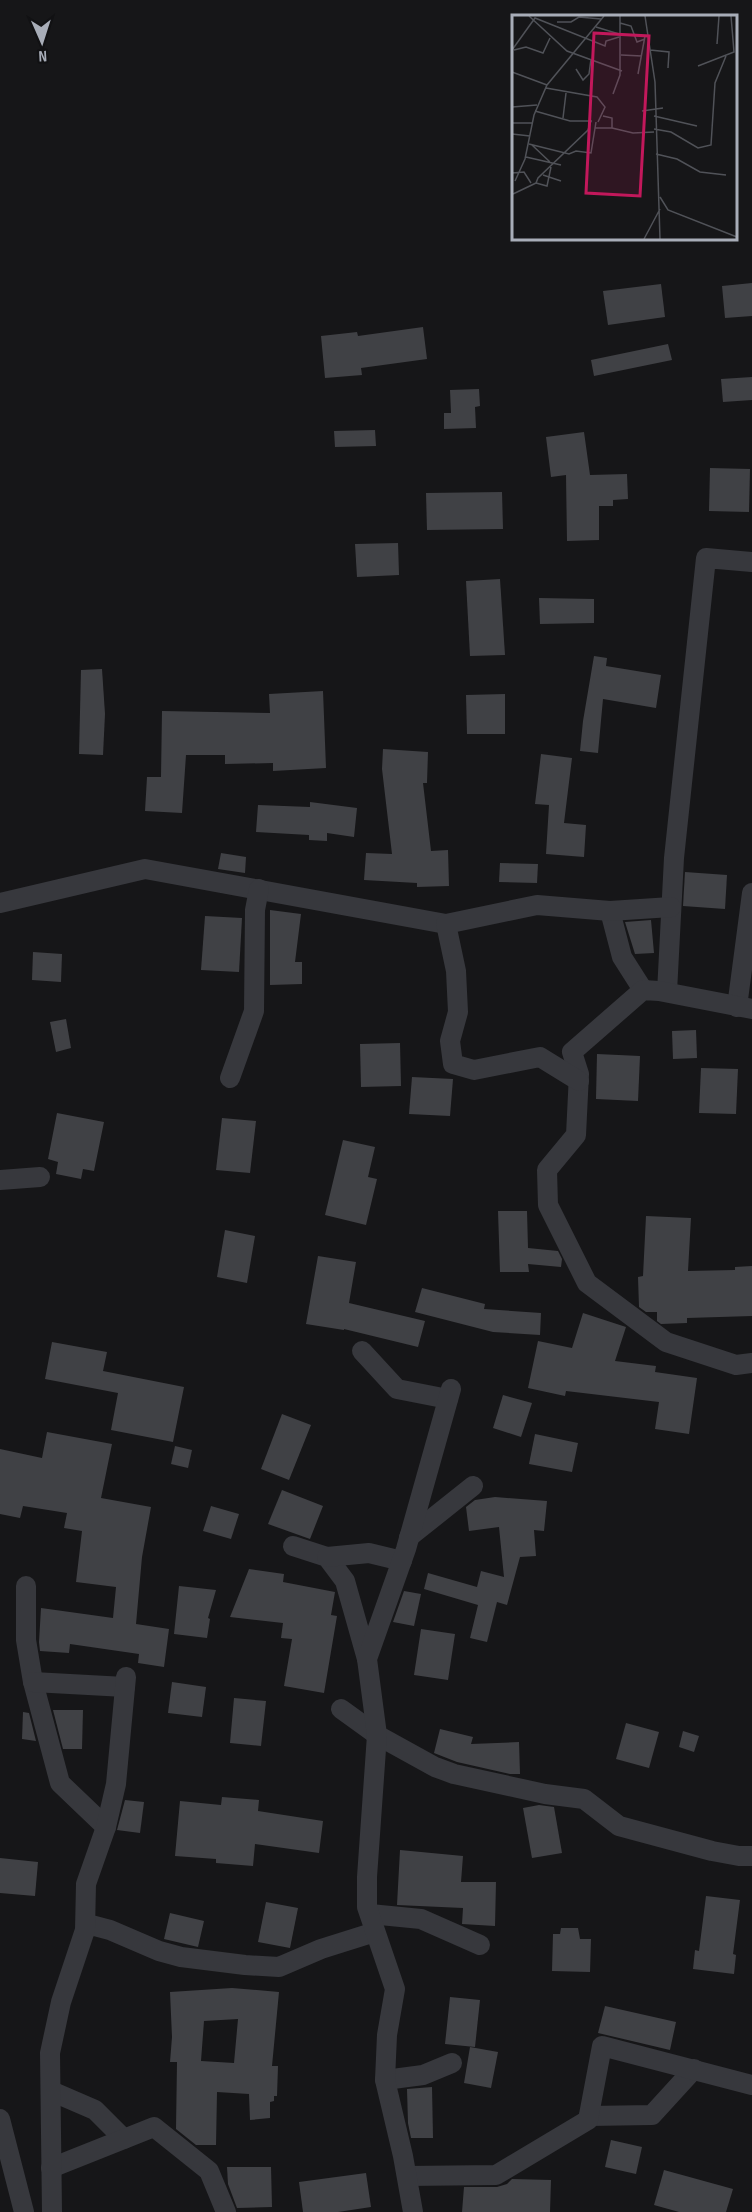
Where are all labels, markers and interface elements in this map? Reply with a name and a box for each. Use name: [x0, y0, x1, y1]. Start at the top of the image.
north arrow: [12, 12, 72, 72]
inset map: [512, 15, 737, 240]
text: N: [38, 46, 47, 65]

